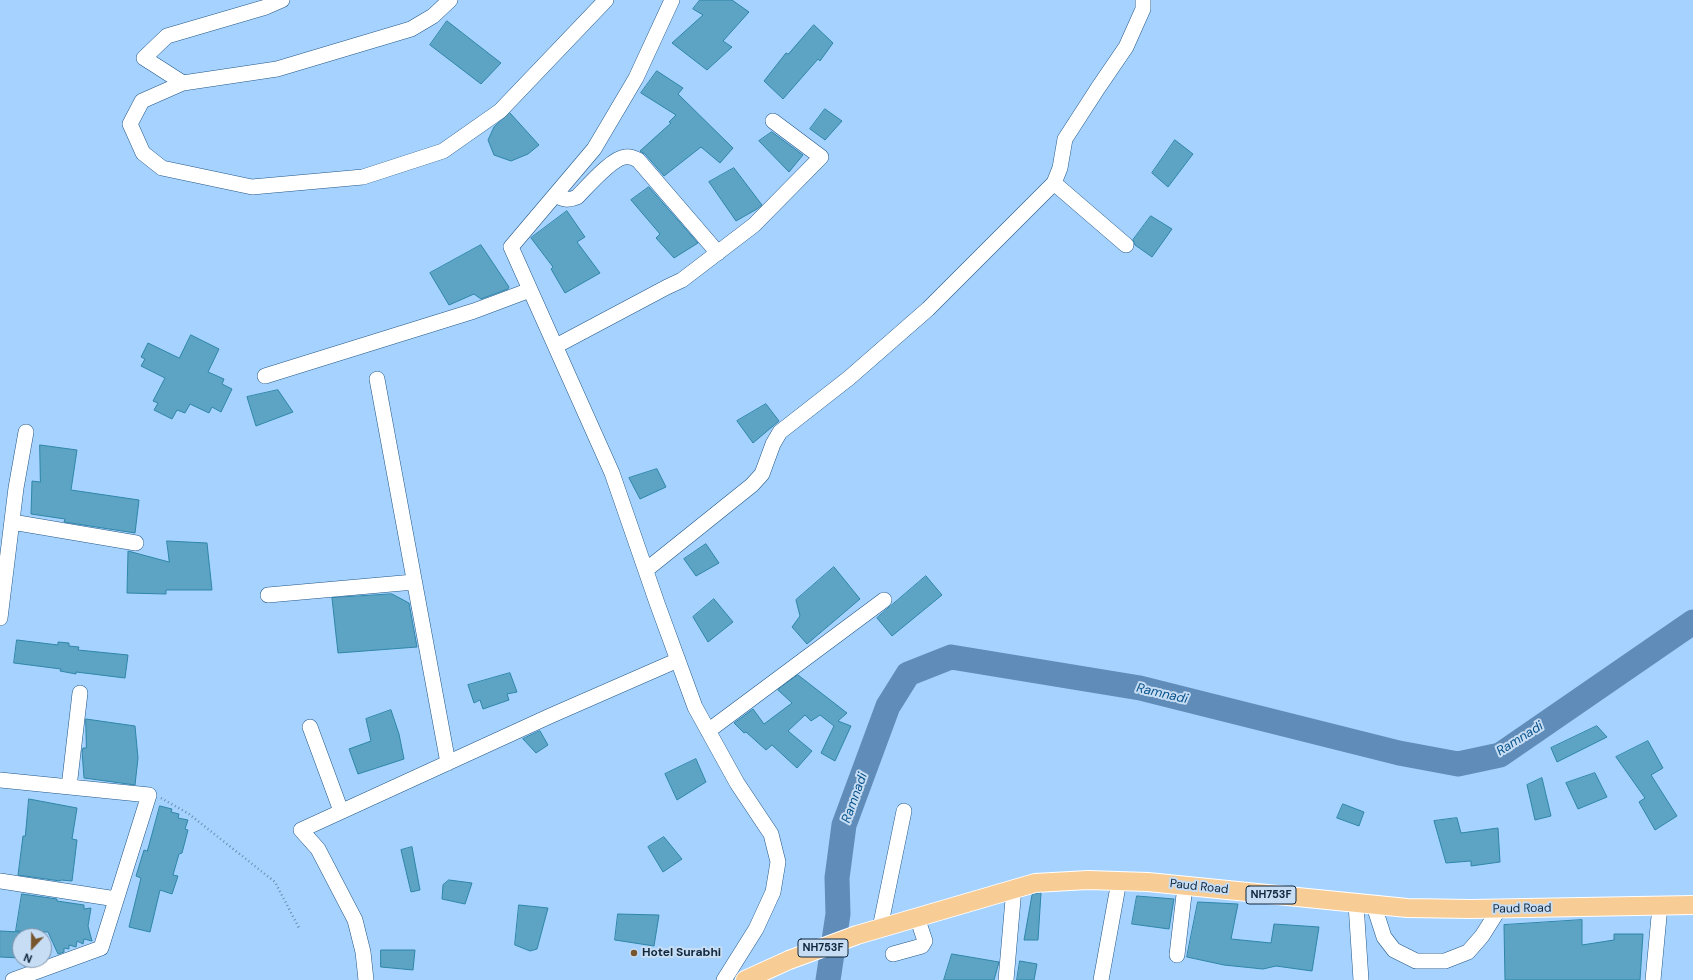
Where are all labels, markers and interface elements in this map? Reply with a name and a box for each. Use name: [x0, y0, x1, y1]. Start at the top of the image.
water label: Ramnadi: [1135, 681, 1189, 707]
water label: Ramnadi: [1494, 719, 1546, 759]
water label: Ramnadi: [839, 771, 871, 825]
street label: Paud Road: [1169, 877, 1229, 897]
road number: NH753F: [1246, 886, 1296, 904]
street label: Paud Road: [1493, 901, 1551, 917]
north arrow: [12, 928, 52, 968]
road number: NH753F: [798, 939, 848, 957]
place label: Hotel Surabhi: [642, 946, 721, 960]
marker: Hotel Surabhi: [629, 948, 639, 958]
text: N: [22, 950, 34, 966]

